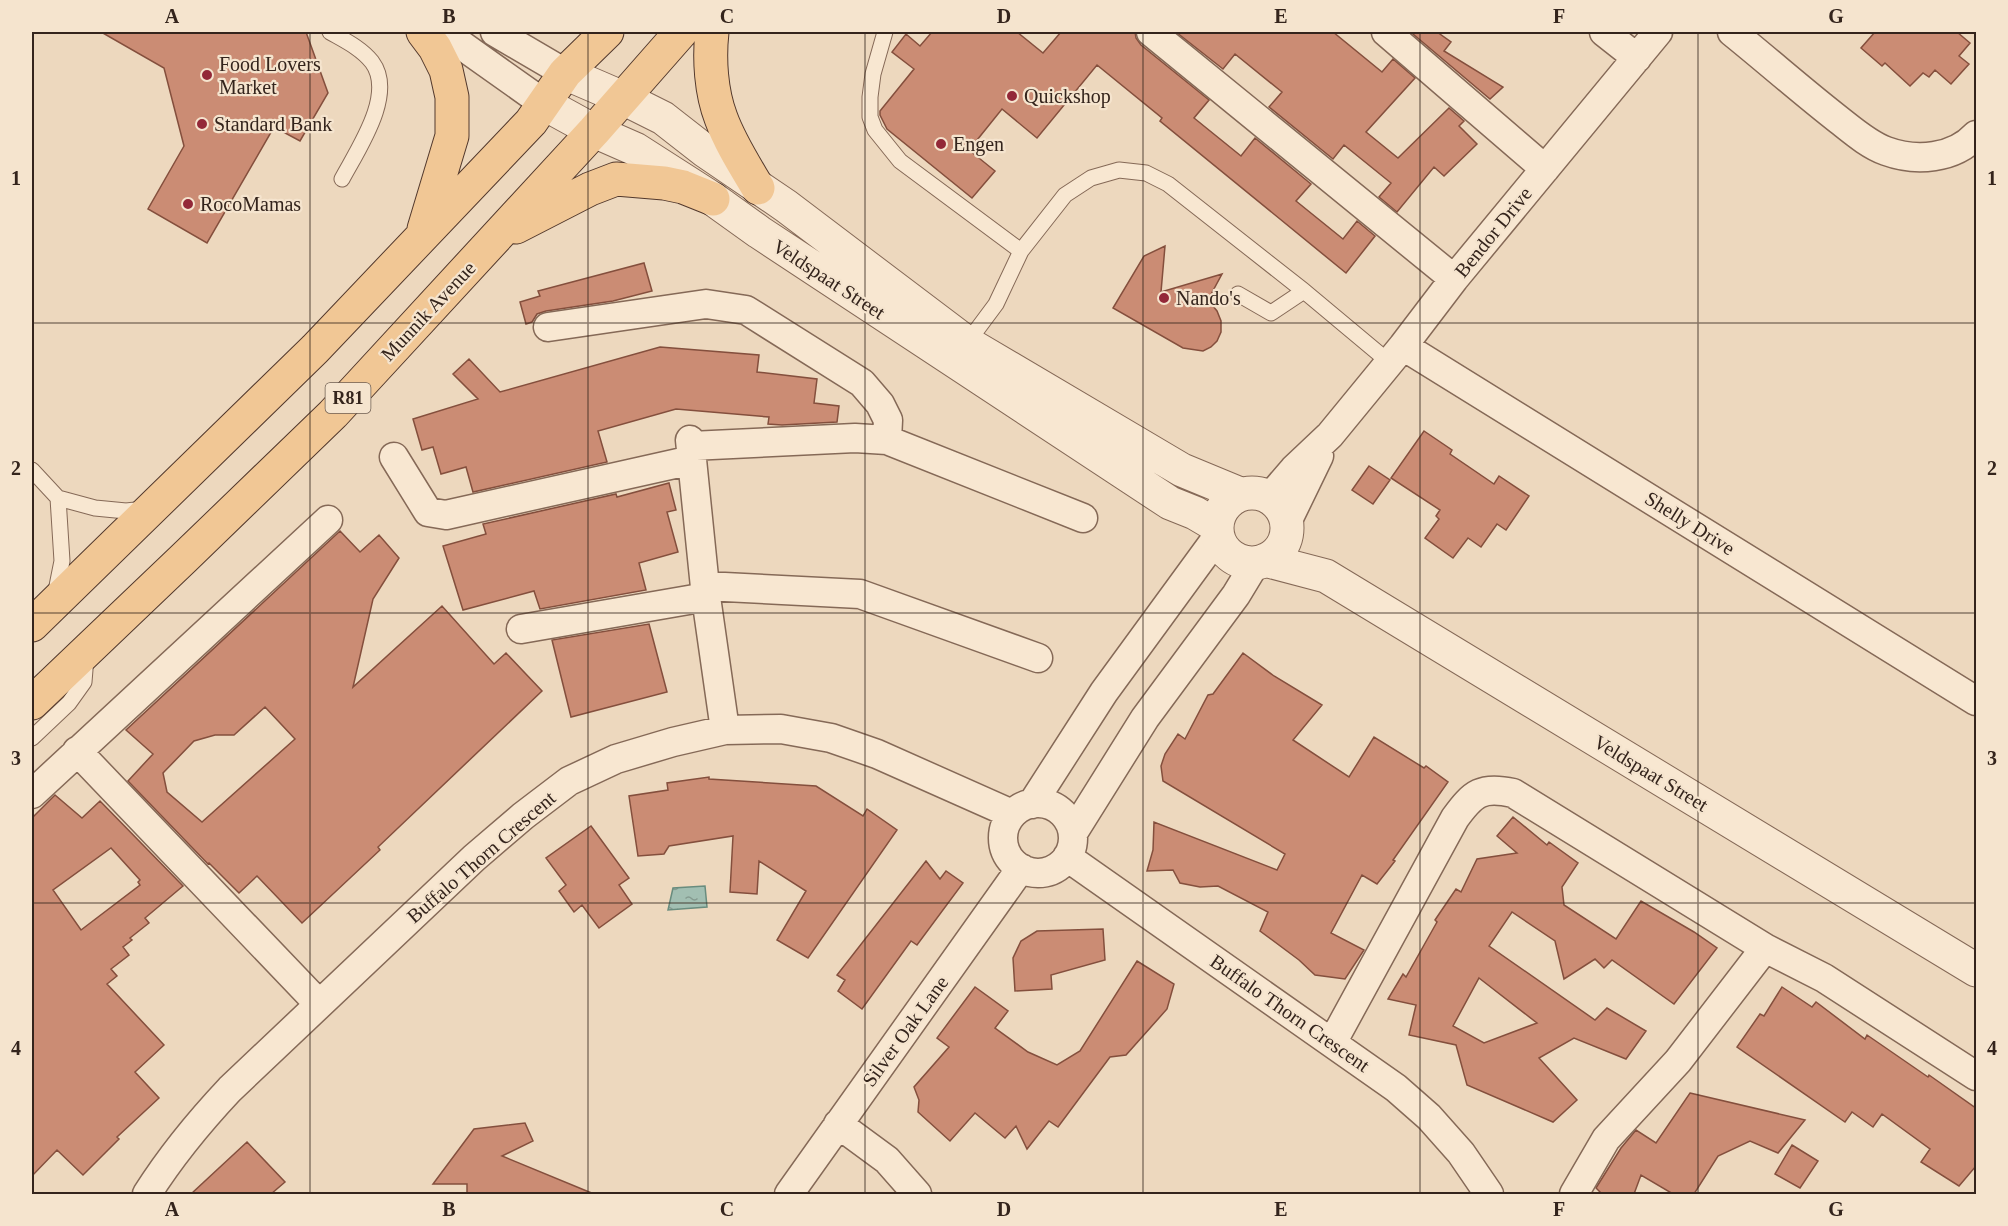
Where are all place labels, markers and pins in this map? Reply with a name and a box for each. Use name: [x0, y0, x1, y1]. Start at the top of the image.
place label: Food Lovers Market: [219, 53, 321, 98]
marker: Food Lovers Market: [200, 68, 214, 82]
place label: Quickshop: [1024, 85, 1111, 108]
marker: Quickshop: [1005, 89, 1019, 103]
place label: Standard Bank: [214, 113, 332, 135]
marker: Standard Bank: [195, 117, 209, 131]
place label: Engen: [953, 133, 1004, 156]
marker: Engen: [934, 137, 948, 151]
place label: RocoMamas: [200, 193, 301, 215]
marker: RocoMamas: [181, 197, 195, 211]
place label: Nando's: [1176, 287, 1241, 309]
marker: Nando's: [1157, 291, 1171, 305]

